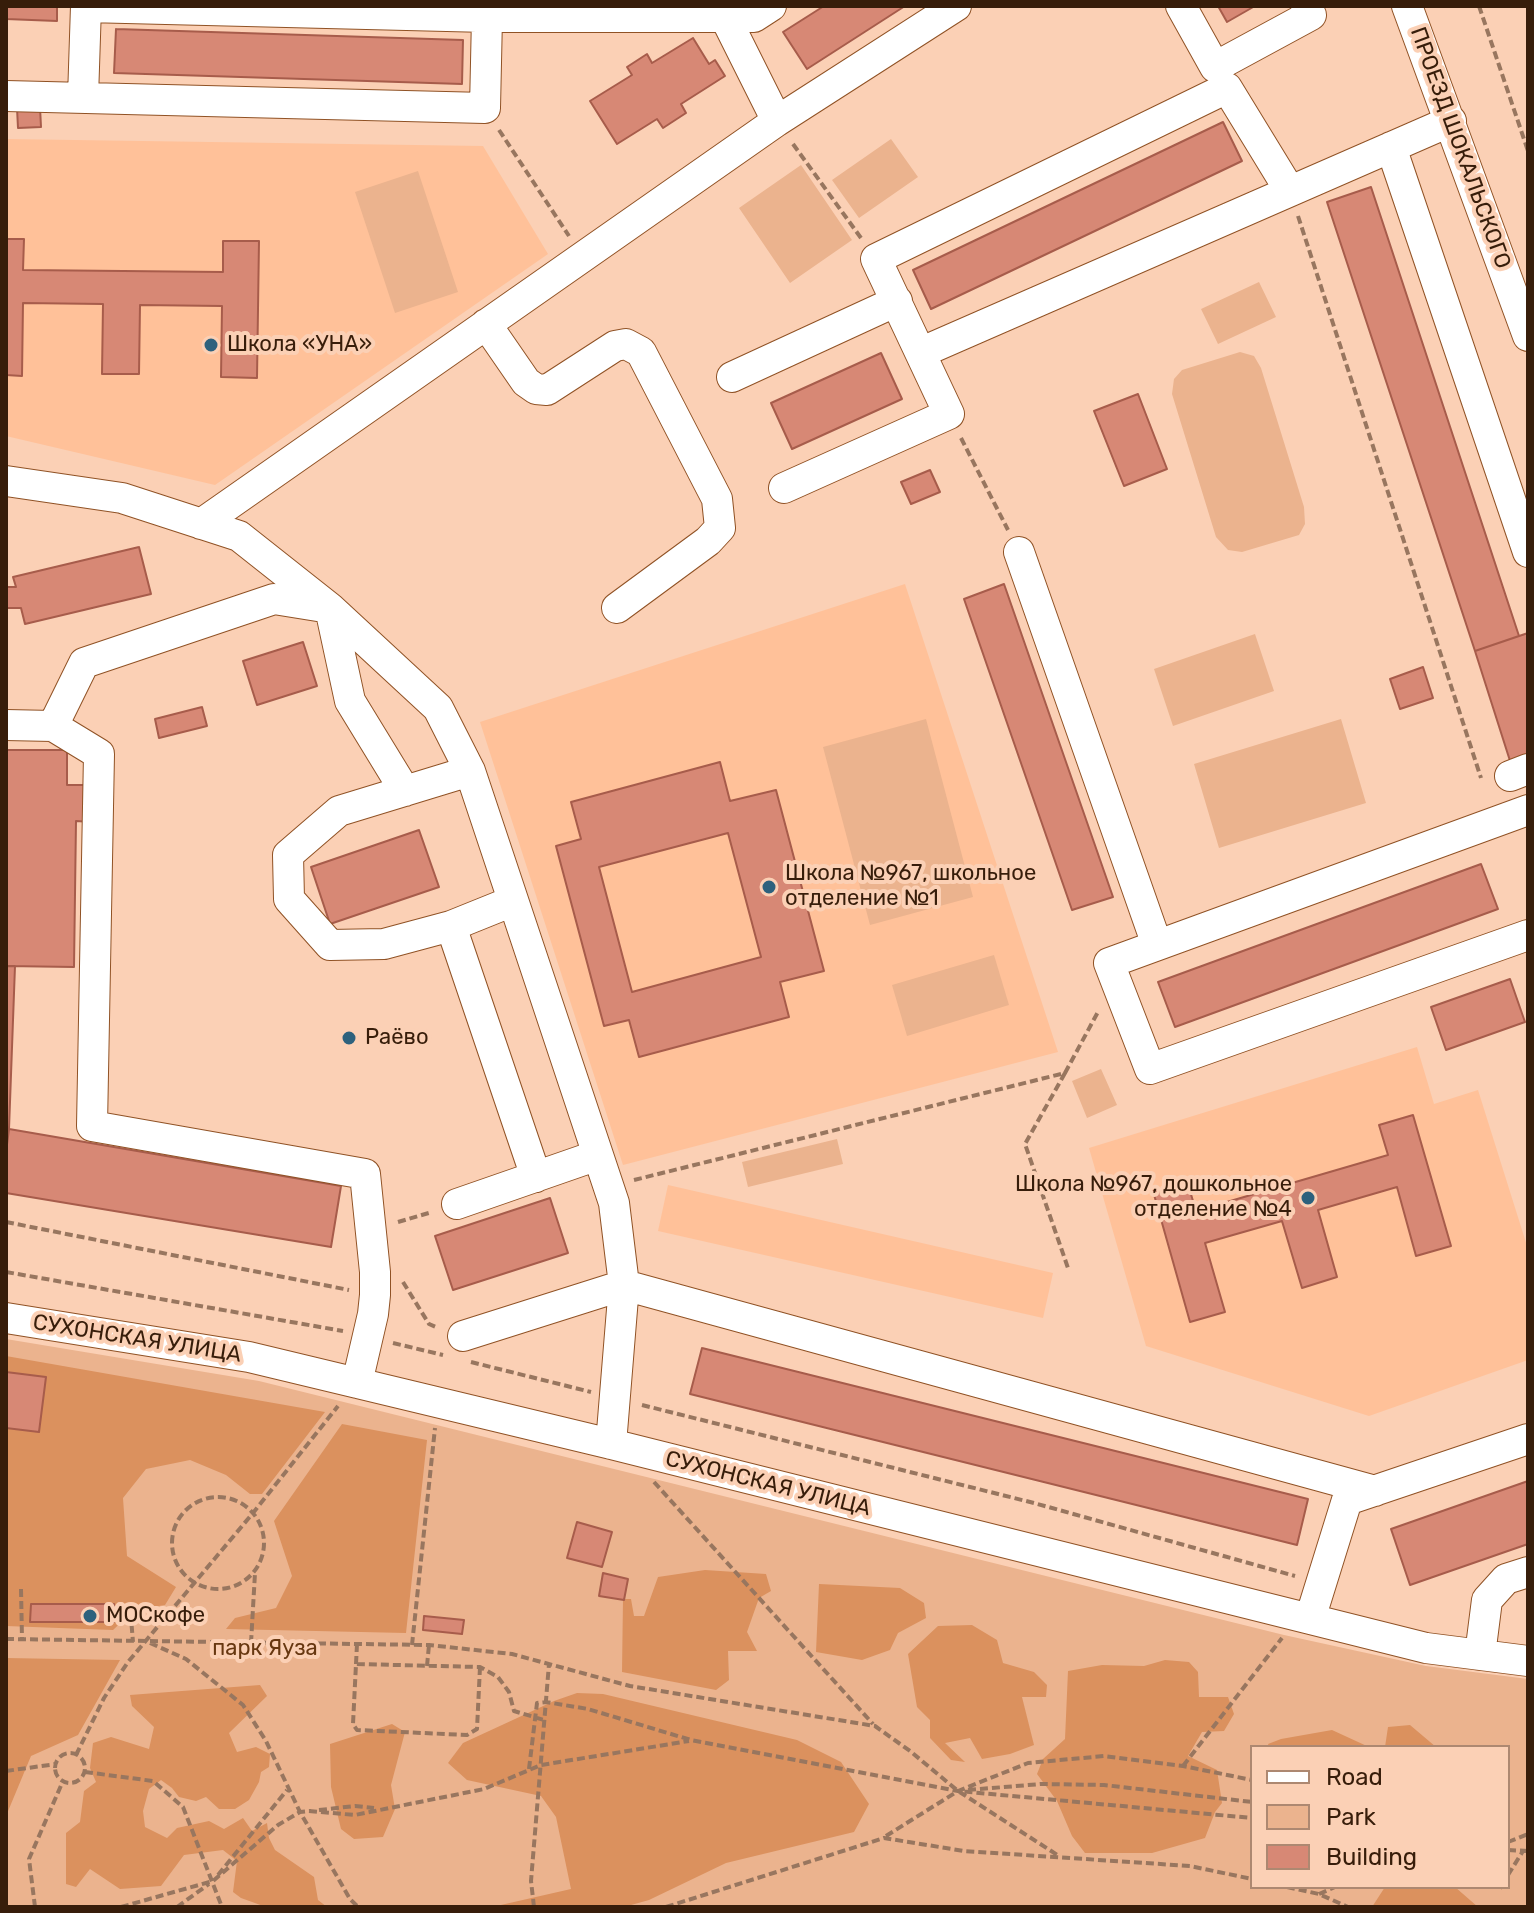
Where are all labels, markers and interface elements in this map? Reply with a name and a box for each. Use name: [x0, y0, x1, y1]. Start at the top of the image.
street label: ПРОЕЗД ШОКАЛЬСКОГО: [1404, 24, 1516, 272]
place label: Школа «УНА»: [227, 332, 372, 358]
marker: Школа «УНА»: [202, 336, 220, 354]
place label: Школа №967, школьное отделение №1: [785, 861, 1036, 912]
marker: Школа №967, школьное отделение №1: [760, 878, 778, 896]
place label: Раёво: [365, 1025, 429, 1051]
marker: Раёво: [340, 1029, 358, 1047]
place label: Школа №967, дошкольное отделение №4: [1015, 1172, 1292, 1224]
marker: Школа №967, дошкольное отделение №4: [1299, 1189, 1317, 1207]
street label: СУХОНСКАЯ УЛИЦА: [31, 1309, 243, 1369]
street label: СУХОНСКАЯ УЛИЦА: [663, 1446, 873, 1522]
place label: МОСкофе: [106, 1603, 205, 1629]
marker: МОСкофе: [81, 1607, 99, 1625]
park label: парк Яуза: [212, 1636, 318, 1662]
legend: [1250, 1745, 1510, 1889]
text: Road: [1326, 1763, 1383, 1791]
text: Park: [1326, 1803, 1376, 1831]
text: Building: [1326, 1843, 1417, 1871]

